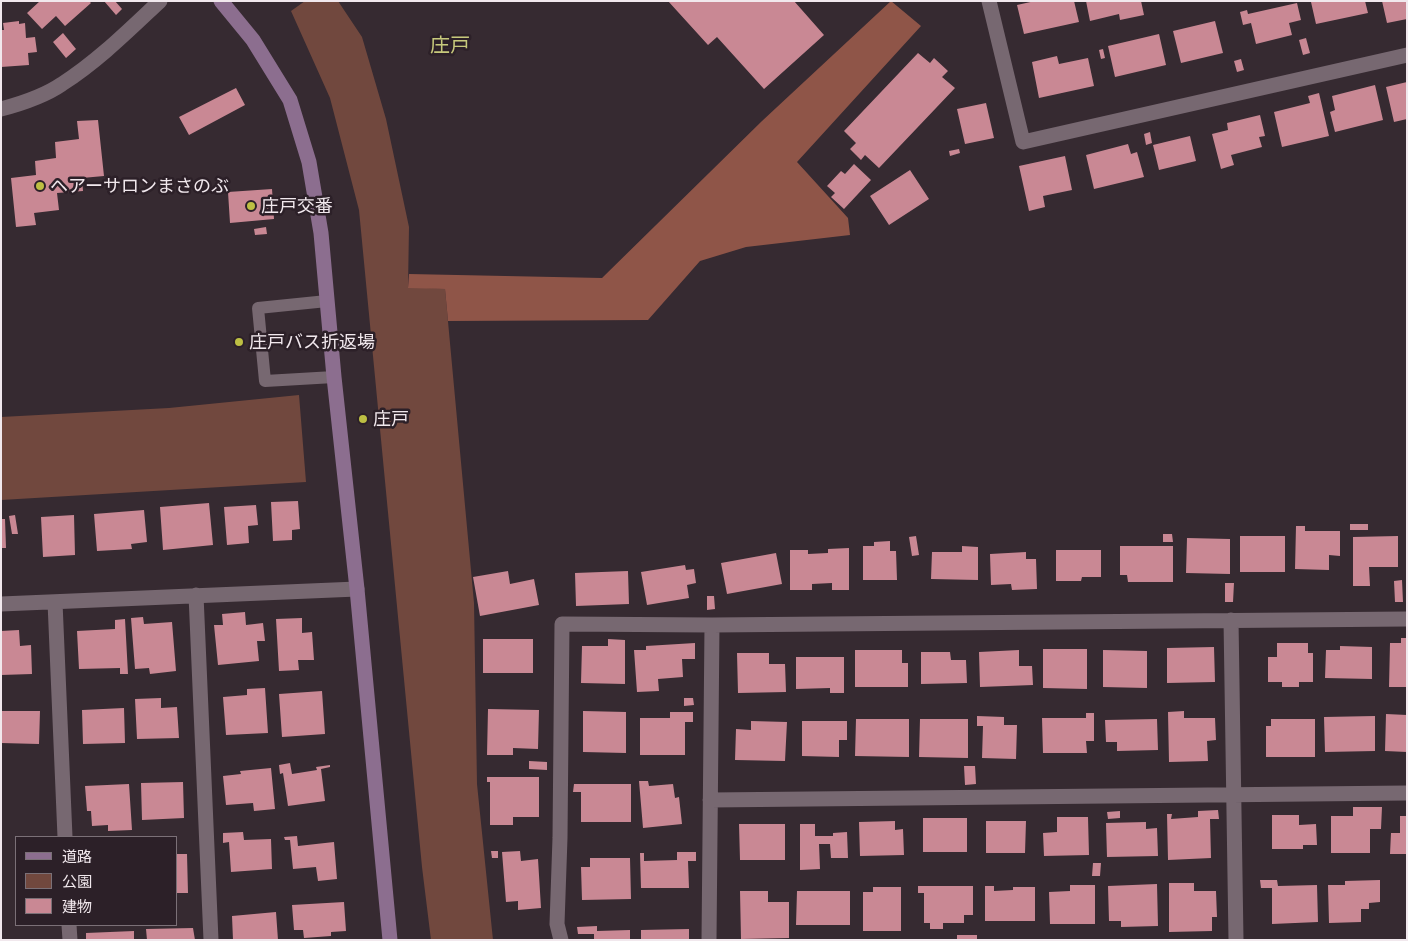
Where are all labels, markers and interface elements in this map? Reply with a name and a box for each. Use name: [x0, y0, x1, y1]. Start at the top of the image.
district label: 庄戸: [430, 33, 470, 57]
place label: ヘアーサロンまさのぶ: [50, 175, 229, 197]
marker: ヘアーサロンまさのぶ: [34, 180, 46, 192]
place label: 庄戸交番: [261, 195, 333, 217]
marker: 庄戸交番: [245, 200, 257, 212]
place label: 庄戸バス折返場: [249, 331, 375, 353]
marker: 庄戸バス折返場: [233, 336, 245, 348]
place label: 庄戸: [373, 408, 409, 430]
marker: 庄戸: [357, 413, 369, 425]
legend: [15, 836, 178, 926]
text: 道路: [62, 847, 92, 865]
text: 公園: [62, 872, 92, 890]
text: 建物: [62, 897, 92, 915]

